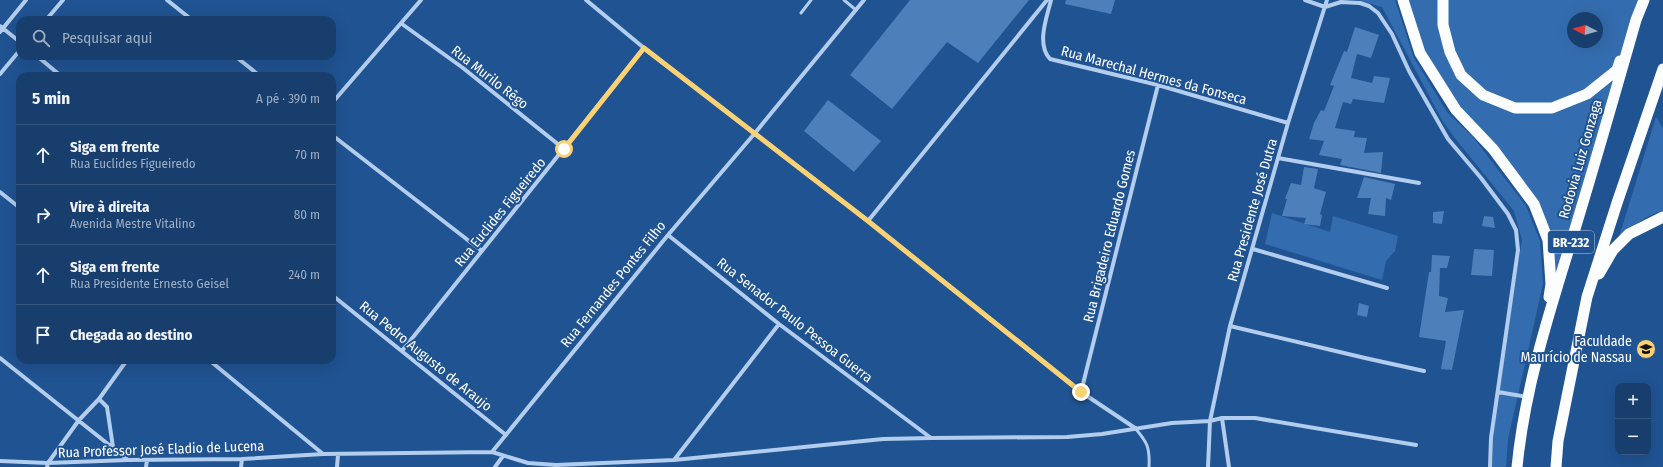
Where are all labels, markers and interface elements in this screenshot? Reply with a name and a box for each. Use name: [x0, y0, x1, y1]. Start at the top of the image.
north arrow: [1567, 12, 1603, 48]
search box: [16, 16, 336, 60]
icon: search: [30, 27, 52, 49]
text: Pesquisar aqui: [62, 29, 152, 47]
street label: Rua Murilo Rêgo: [448, 42, 532, 113]
street label: Rua Marechal Hermes da Fonseca: [1059, 43, 1249, 108]
text: 5 min: [32, 88, 70, 109]
text: A pé · 390 m: [256, 91, 320, 106]
street label: Rodovia Luiz Gonzaga: [1555, 97, 1606, 221]
street label: Rua Presidente José Dutra: [1224, 136, 1281, 284]
text: Siga em frente: [70, 138, 160, 156]
route start: [555, 140, 573, 158]
icon: ahead: [32, 144, 54, 166]
text: 70 m: [295, 147, 320, 162]
street label: Rua Brigadeiro Eduardo Gomes: [1080, 148, 1139, 324]
street label: Rua Euclides Figueiredo: [451, 154, 550, 270]
text: Rua Euclides Figueiredo: [70, 156, 196, 171]
text: Vire à direita: [70, 198, 149, 216]
icon: right: [32, 204, 54, 226]
text: 80 m: [294, 207, 320, 222]
text: Avenida Mestre Vitalino: [70, 216, 195, 231]
street label: Rua Fernandes Pontes Filho: [557, 218, 670, 351]
road number: BR-232: [1548, 231, 1594, 253]
street label: Rua Senador Paulo Pessoa Guerra: [714, 254, 876, 387]
text: Siga em frente: [70, 258, 160, 276]
icon: ahead: [32, 264, 54, 286]
text: 240 m: [288, 267, 320, 282]
text: Rua Presidente Ernesto Geisel: [70, 276, 229, 291]
street label: Rua Pedro Augusto de Araujo: [356, 298, 495, 415]
icon: arrive: [32, 324, 54, 346]
text: Chegada ao destino: [70, 326, 192, 344]
place label: Faculdade Maurício de Nassau: [1520, 333, 1632, 366]
school or university icon: Faculdade Maurício de Nassau: [1635, 338, 1657, 360]
route end: [1072, 383, 1090, 401]
map controls: [1615, 383, 1651, 455]
button: +: [1615, 383, 1651, 419]
button: −: [1615, 419, 1651, 455]
street label: Rua Professor José Eladio de Lucena: [58, 437, 265, 462]

